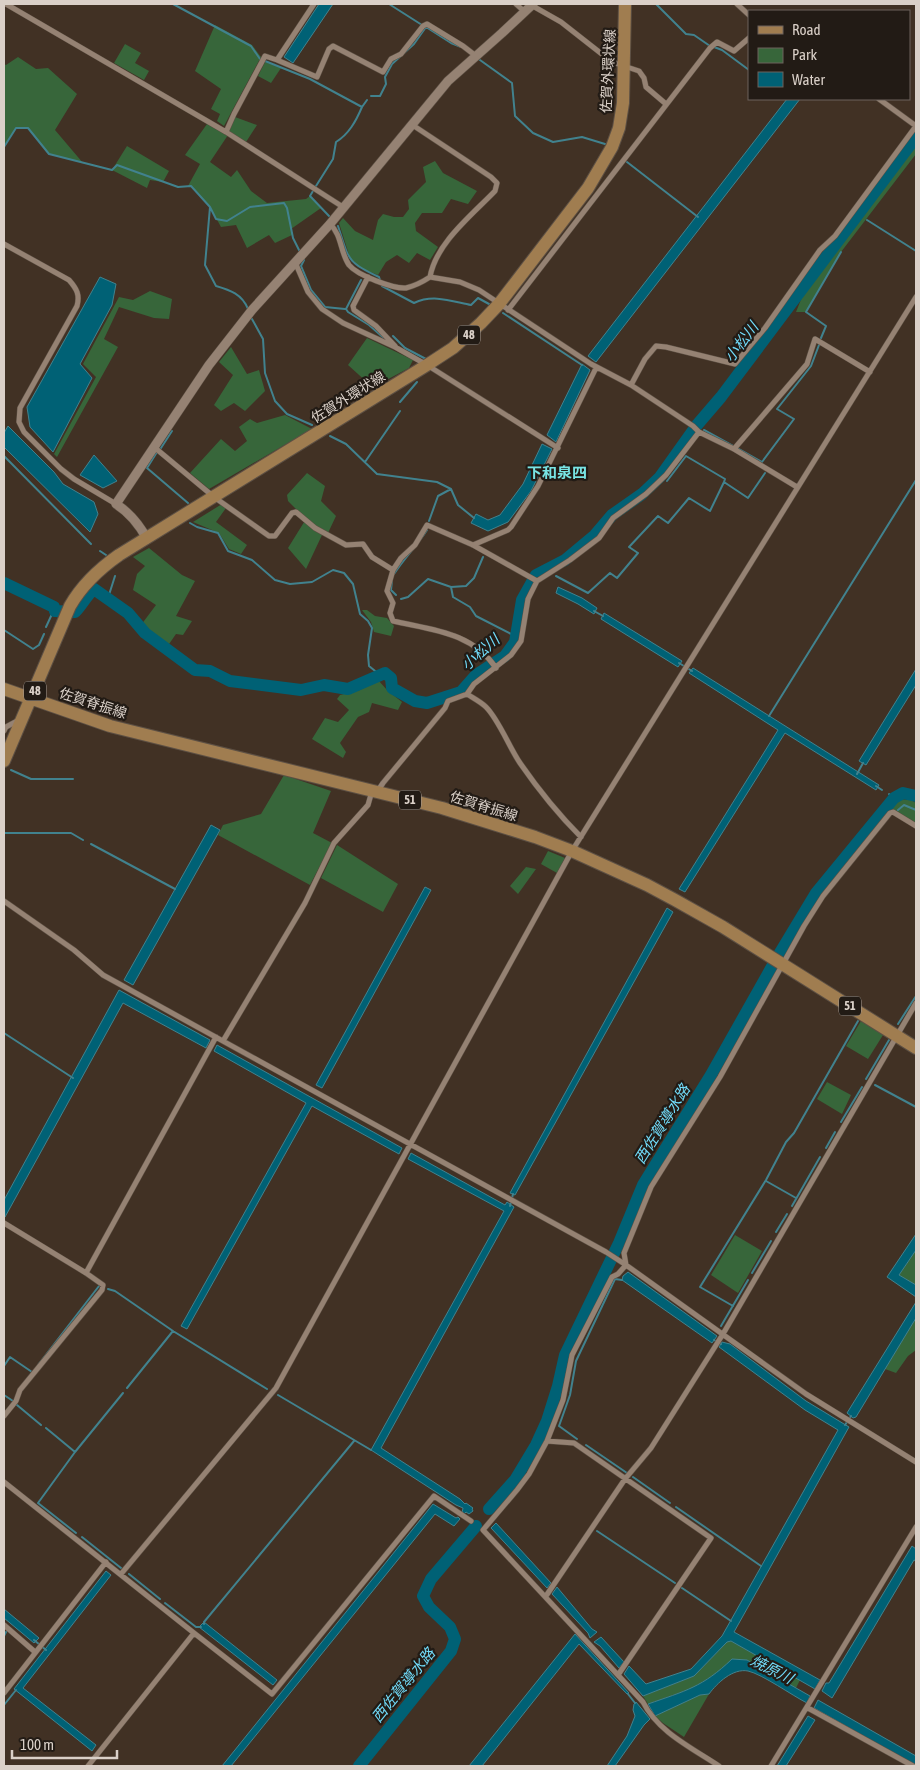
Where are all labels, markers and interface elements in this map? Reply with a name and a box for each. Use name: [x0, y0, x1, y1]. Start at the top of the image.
legend: [748, 10, 910, 100]
text: Road: [792, 21, 821, 38]
street label: 佐賀外環状線: [598, 29, 618, 113]
text: Park: [792, 46, 817, 63]
text: Water: [792, 71, 825, 88]
water label: 小松川: [721, 317, 763, 365]
road number: 48: [458, 326, 480, 344]
street label: 佐賀外環状線: [308, 368, 388, 426]
district label: 下和泉四: [527, 464, 587, 481]
water label: 小松川: [457, 630, 504, 673]
road number: 48: [24, 681, 46, 700]
street label: 佐賀脊振線: [57, 685, 129, 721]
street label: 佐賀脊振線: [448, 788, 520, 824]
road number: 51: [399, 790, 421, 810]
road number: 51: [839, 996, 861, 1016]
water label: 西佐賀導水路: [631, 1080, 694, 1167]
water label: 西佐賀導水路: [368, 1643, 439, 1725]
water label: 焼原川: [748, 1651, 798, 1688]
scale bar: [12, 1728, 118, 1760]
text: 100 m: [20, 1736, 54, 1753]

